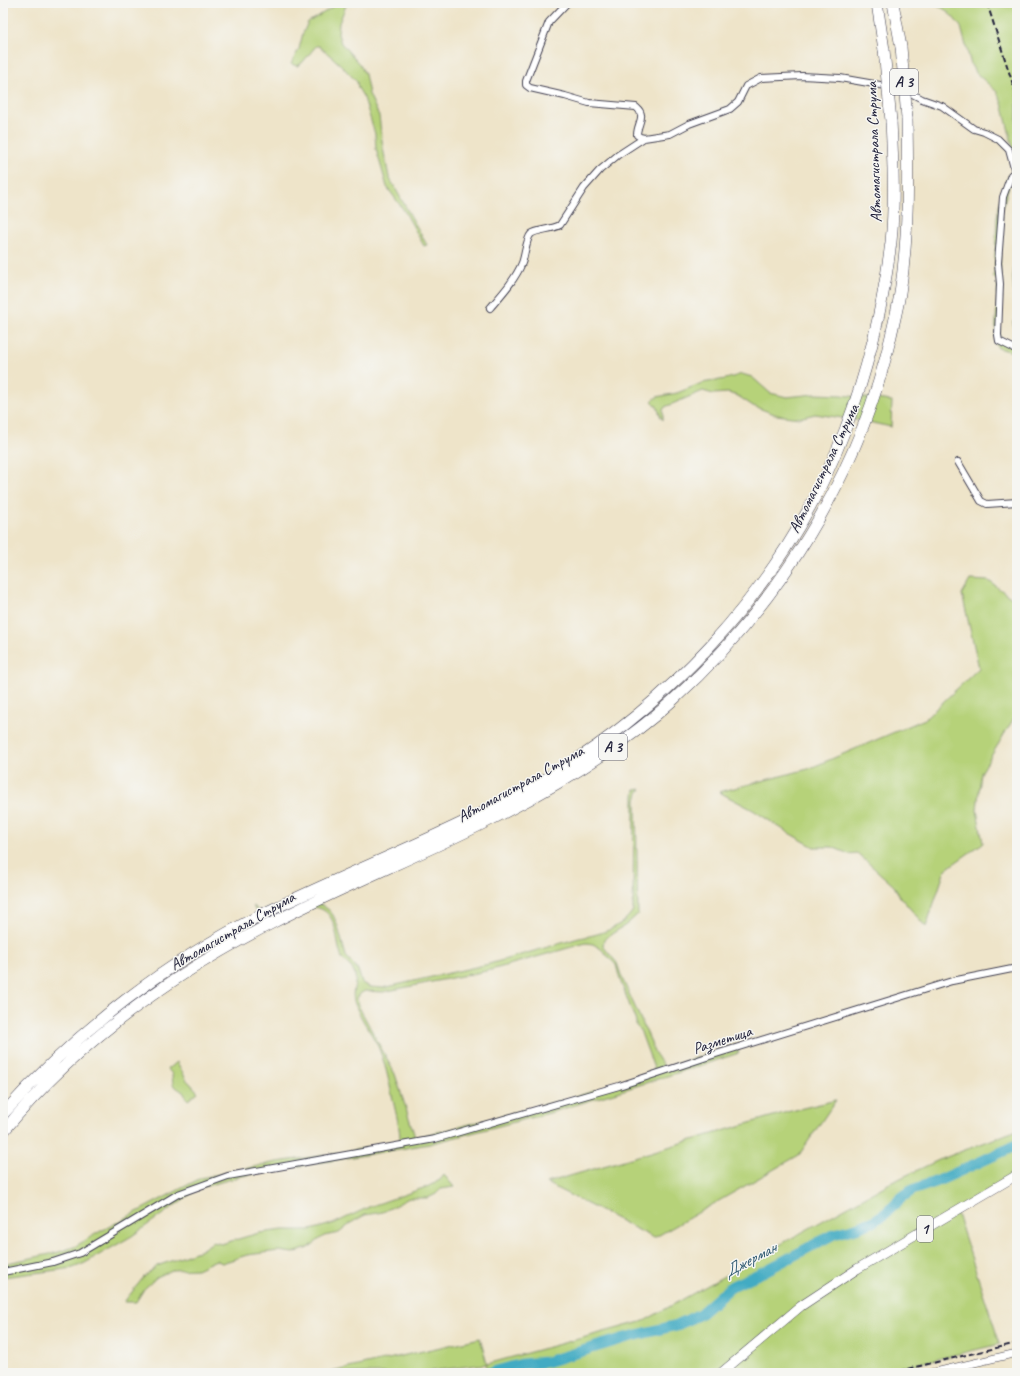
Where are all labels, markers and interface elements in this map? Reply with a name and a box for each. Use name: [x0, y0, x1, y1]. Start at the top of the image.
road number: A 3: [890, 69, 918, 95]
street label: Автомагистрала Струма: [862, 80, 886, 223]
street label: Автомагистрала Струма: [784, 400, 864, 536]
road number: A 3: [599, 734, 627, 760]
street label: Автомагистрала Струма: [454, 741, 588, 827]
street label: Автомагистрала Струма: [167, 886, 299, 975]
street label: Разметица: [690, 1021, 755, 1059]
road number: 1: [917, 1216, 933, 1242]
water label: Джерман: [720, 1236, 783, 1282]

